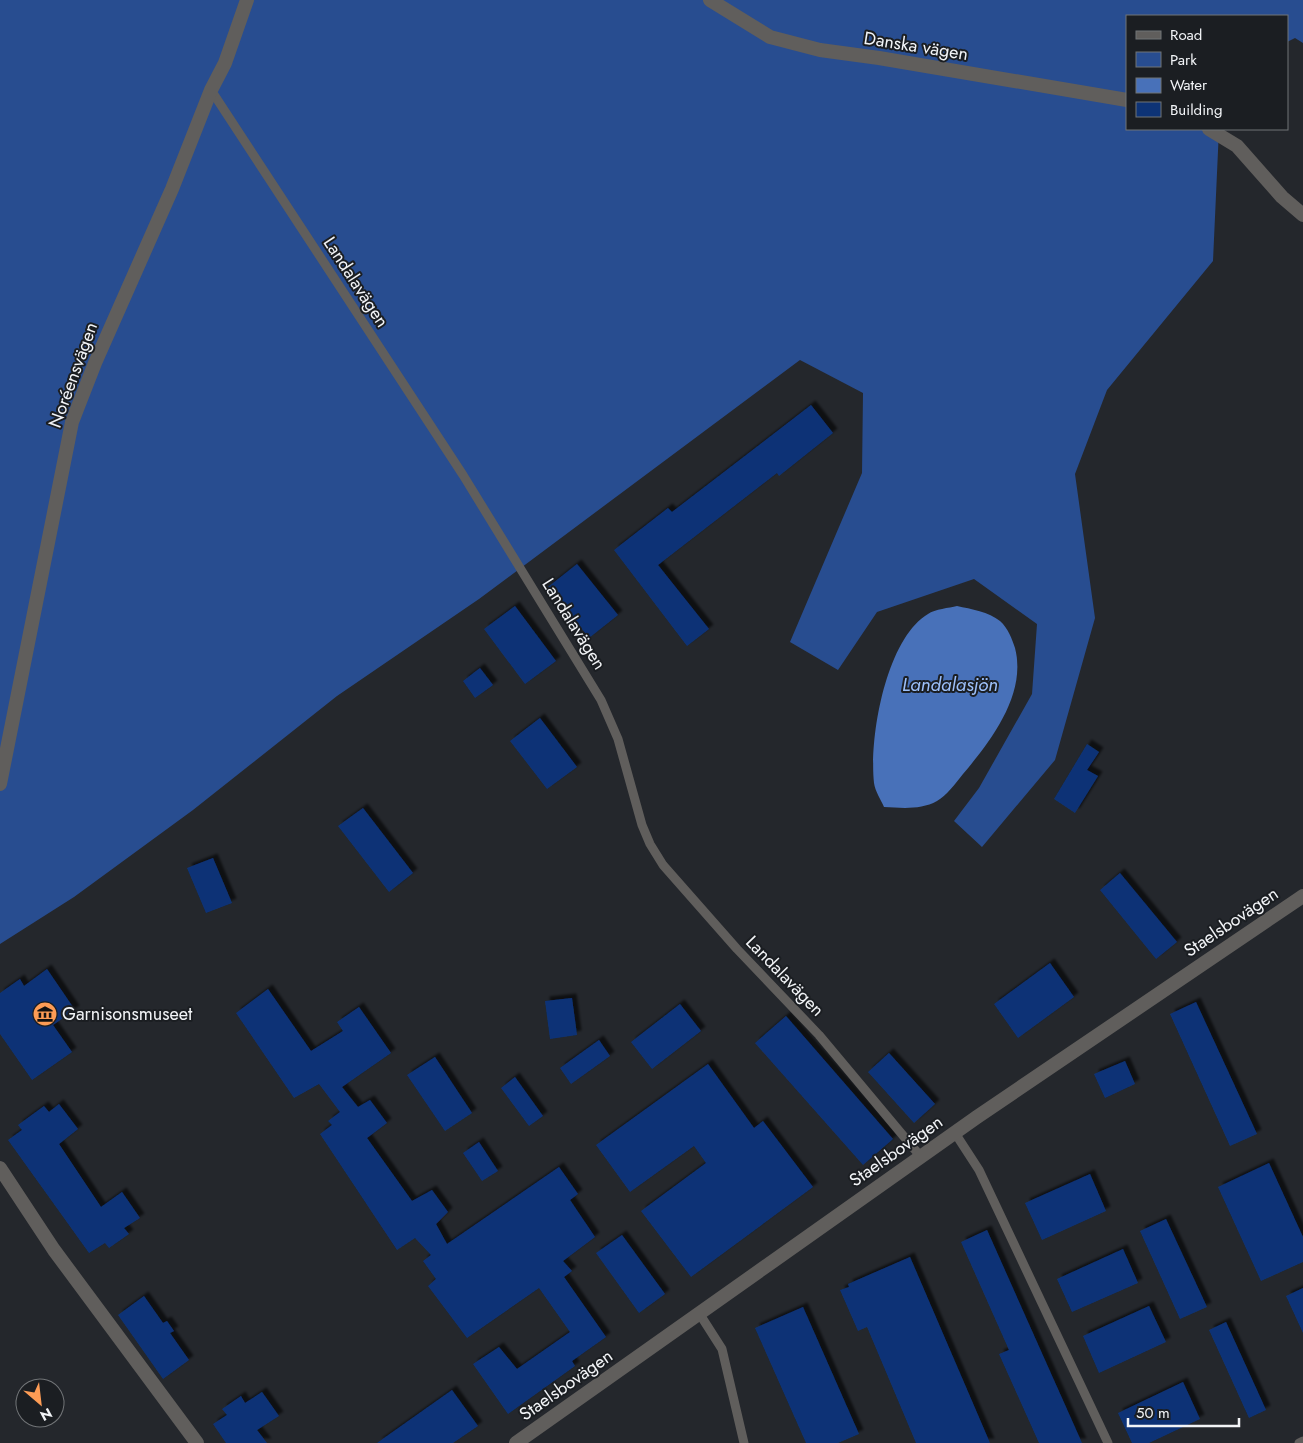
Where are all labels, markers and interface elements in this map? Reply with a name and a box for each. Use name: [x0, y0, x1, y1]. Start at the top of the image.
legend: [1126, 15, 1288, 130]
text: Road: [1170, 24, 1202, 46]
street label: Danska vägen: [862, 25, 970, 67]
text: Park: [1170, 49, 1197, 71]
text: Water: [1170, 74, 1208, 96]
text: Building: [1170, 99, 1222, 121]
street label: Landalavägen: [317, 232, 395, 332]
street label: Noréensvägen: [42, 319, 104, 431]
street label: Landalavägen: [536, 573, 612, 675]
water label: Landalasjön: [902, 671, 998, 698]
street label: Staelsbovägen: [1179, 881, 1283, 963]
street label: Landalavägen: [740, 930, 830, 1022]
museum icon: Garnisonsmuseet: [32, 1001, 58, 1027]
place label: Garnisonsmuseet: [62, 1001, 193, 1027]
street label: Staelsbovägen: [844, 1109, 948, 1193]
street label: Staelsbovägen: [514, 1343, 618, 1427]
north arrow: [15, 1378, 65, 1428]
scale bar: [1128, 1396, 1239, 1428]
text: 50 m: [1136, 1402, 1170, 1424]
text: N: [36, 1403, 56, 1426]

